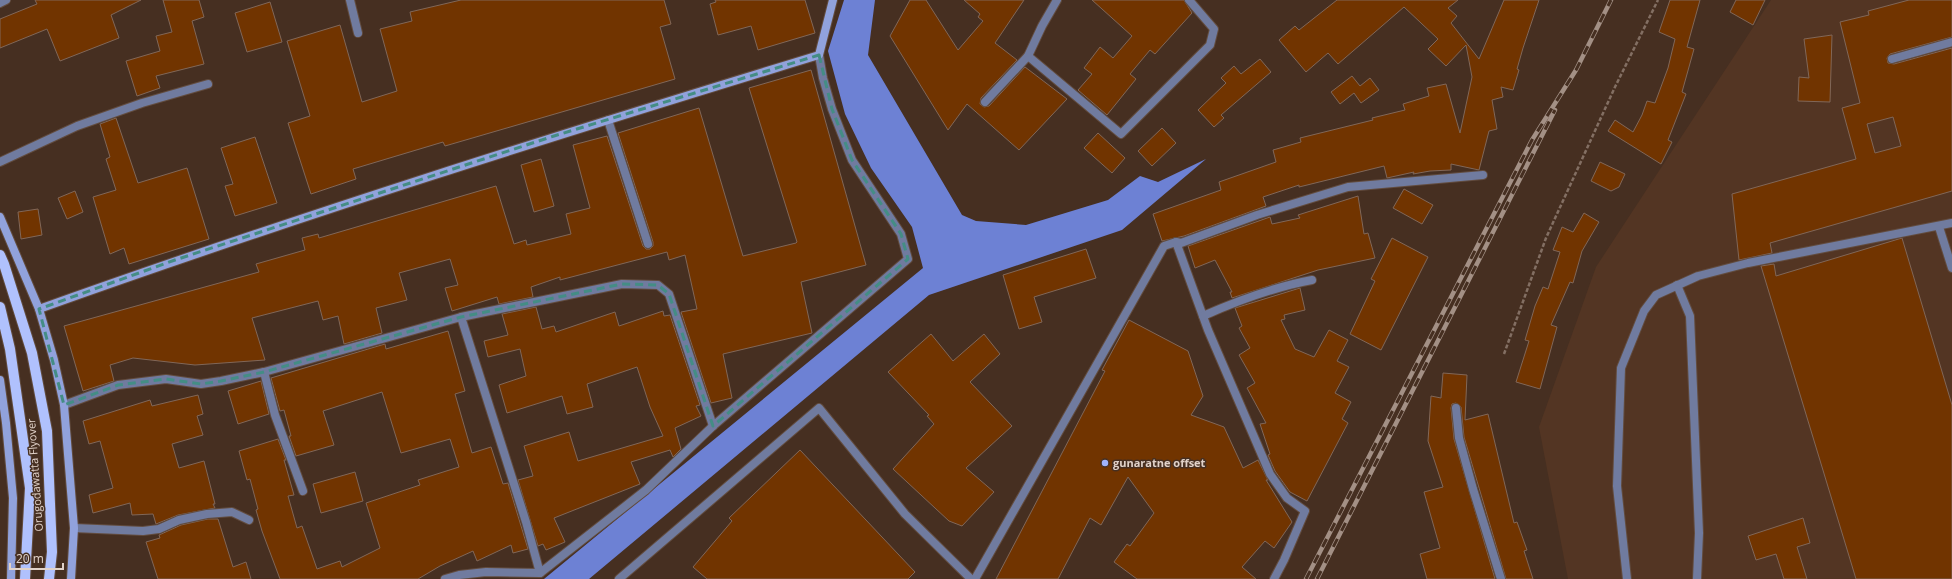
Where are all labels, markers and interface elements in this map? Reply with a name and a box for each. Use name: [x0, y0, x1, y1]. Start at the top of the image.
street label: Orugodawatta Flyover: [23, 417, 46, 532]
place label: gunaratne offset: [1113, 455, 1206, 470]
marker: gunaratne offset: [1100, 458, 1110, 468]
scale bar: [10, 545, 63, 571]
text: 20 m: [16, 550, 44, 567]

